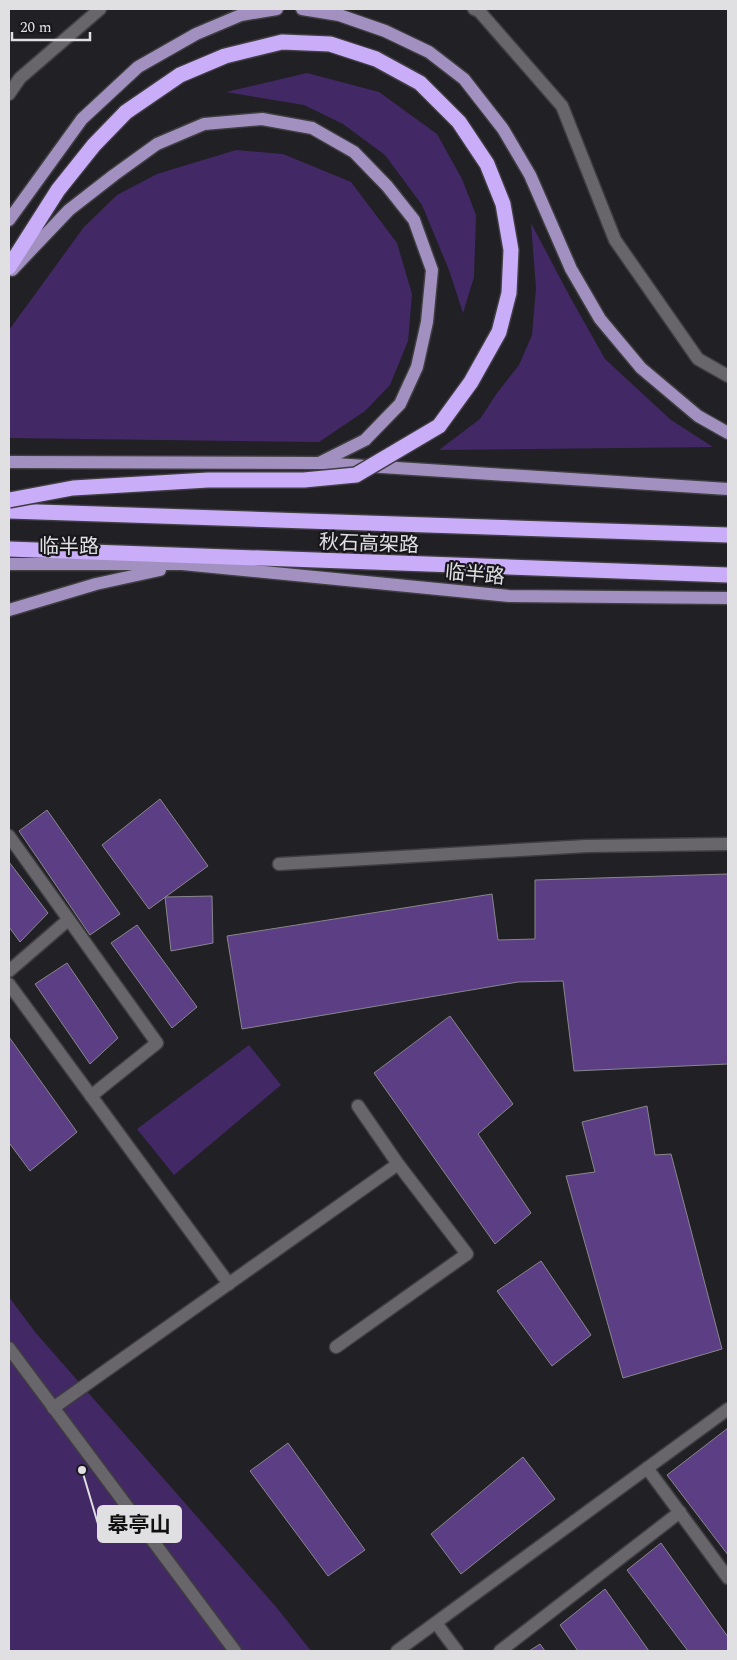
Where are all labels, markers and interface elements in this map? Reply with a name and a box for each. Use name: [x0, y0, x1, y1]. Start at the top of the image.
scale bar: [12, 10, 90, 42]
text: 20 m: [20, 16, 52, 39]
street label: 秋石高架路: [318, 527, 419, 561]
street label: 临半路: [39, 532, 99, 562]
street label: 临半路: [444, 557, 506, 593]
callout: 皋亭山: [98, 1506, 181, 1542]
text: 皋亭山: [108, 1510, 171, 1542]

